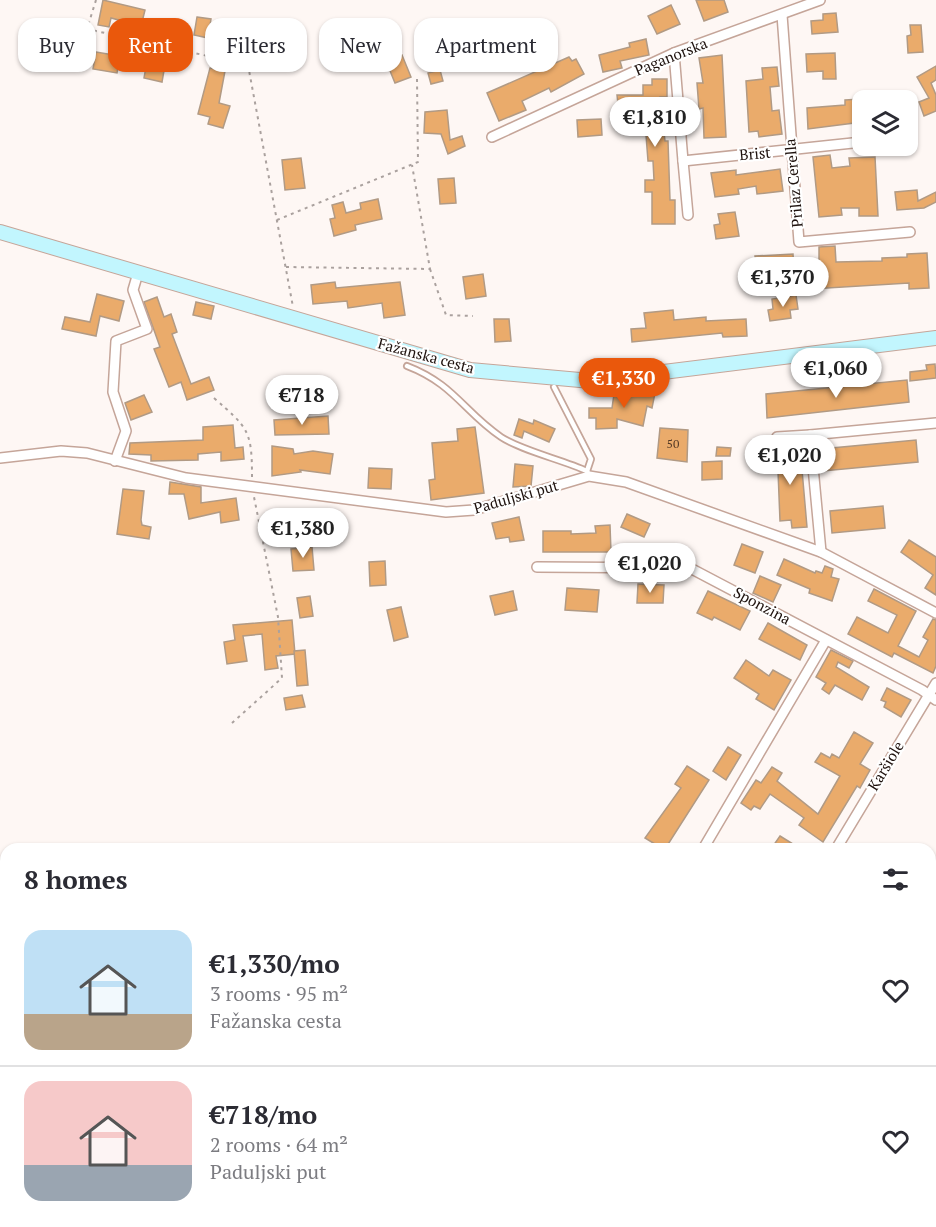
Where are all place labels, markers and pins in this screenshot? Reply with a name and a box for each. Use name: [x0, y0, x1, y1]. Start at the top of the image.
pin: €1,810: [606, 97, 704, 148]
pin: €1,370: [734, 257, 832, 308]
pin: €1,060: [787, 348, 885, 399]
pin: €1,330: [575, 358, 673, 409]
pin: €718: [266, 375, 338, 426]
pin: €1,020: [741, 435, 839, 486]
pin: €1,380: [254, 508, 352, 559]
pin: €1,020: [601, 543, 699, 594]

